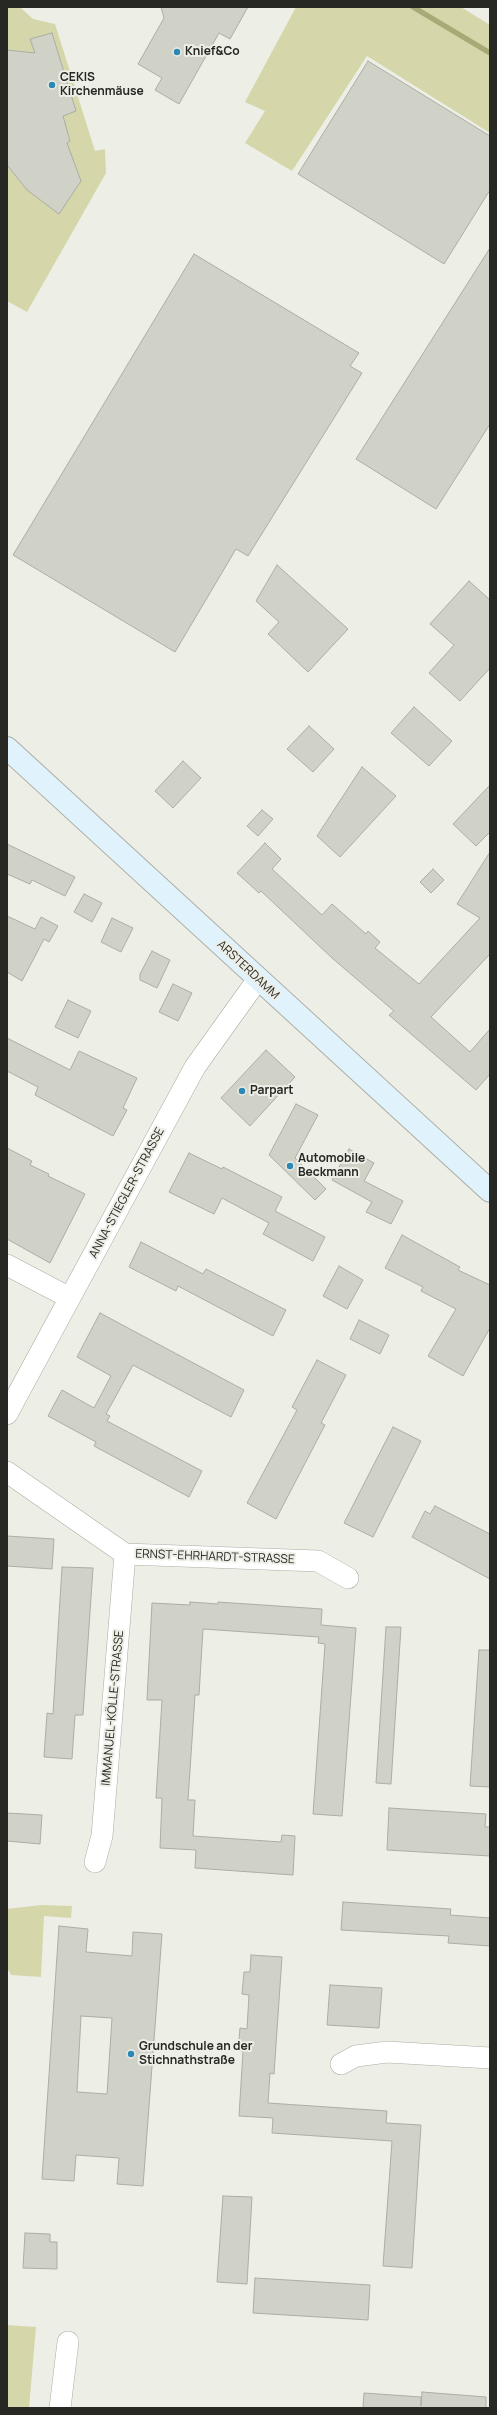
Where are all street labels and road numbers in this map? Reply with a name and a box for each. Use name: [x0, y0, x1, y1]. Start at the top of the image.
street label: ARSTERDAMM: [214, 938, 282, 1002]
street label: ANNA-STIEGLER-STRASSE: [86, 1125, 168, 1261]
street label: ERNST-EHRHARDT-STRASSE: [135, 1547, 295, 1567]
street label: IMMANUEL-KÖLLE-STRASSE: [99, 1630, 127, 1786]

